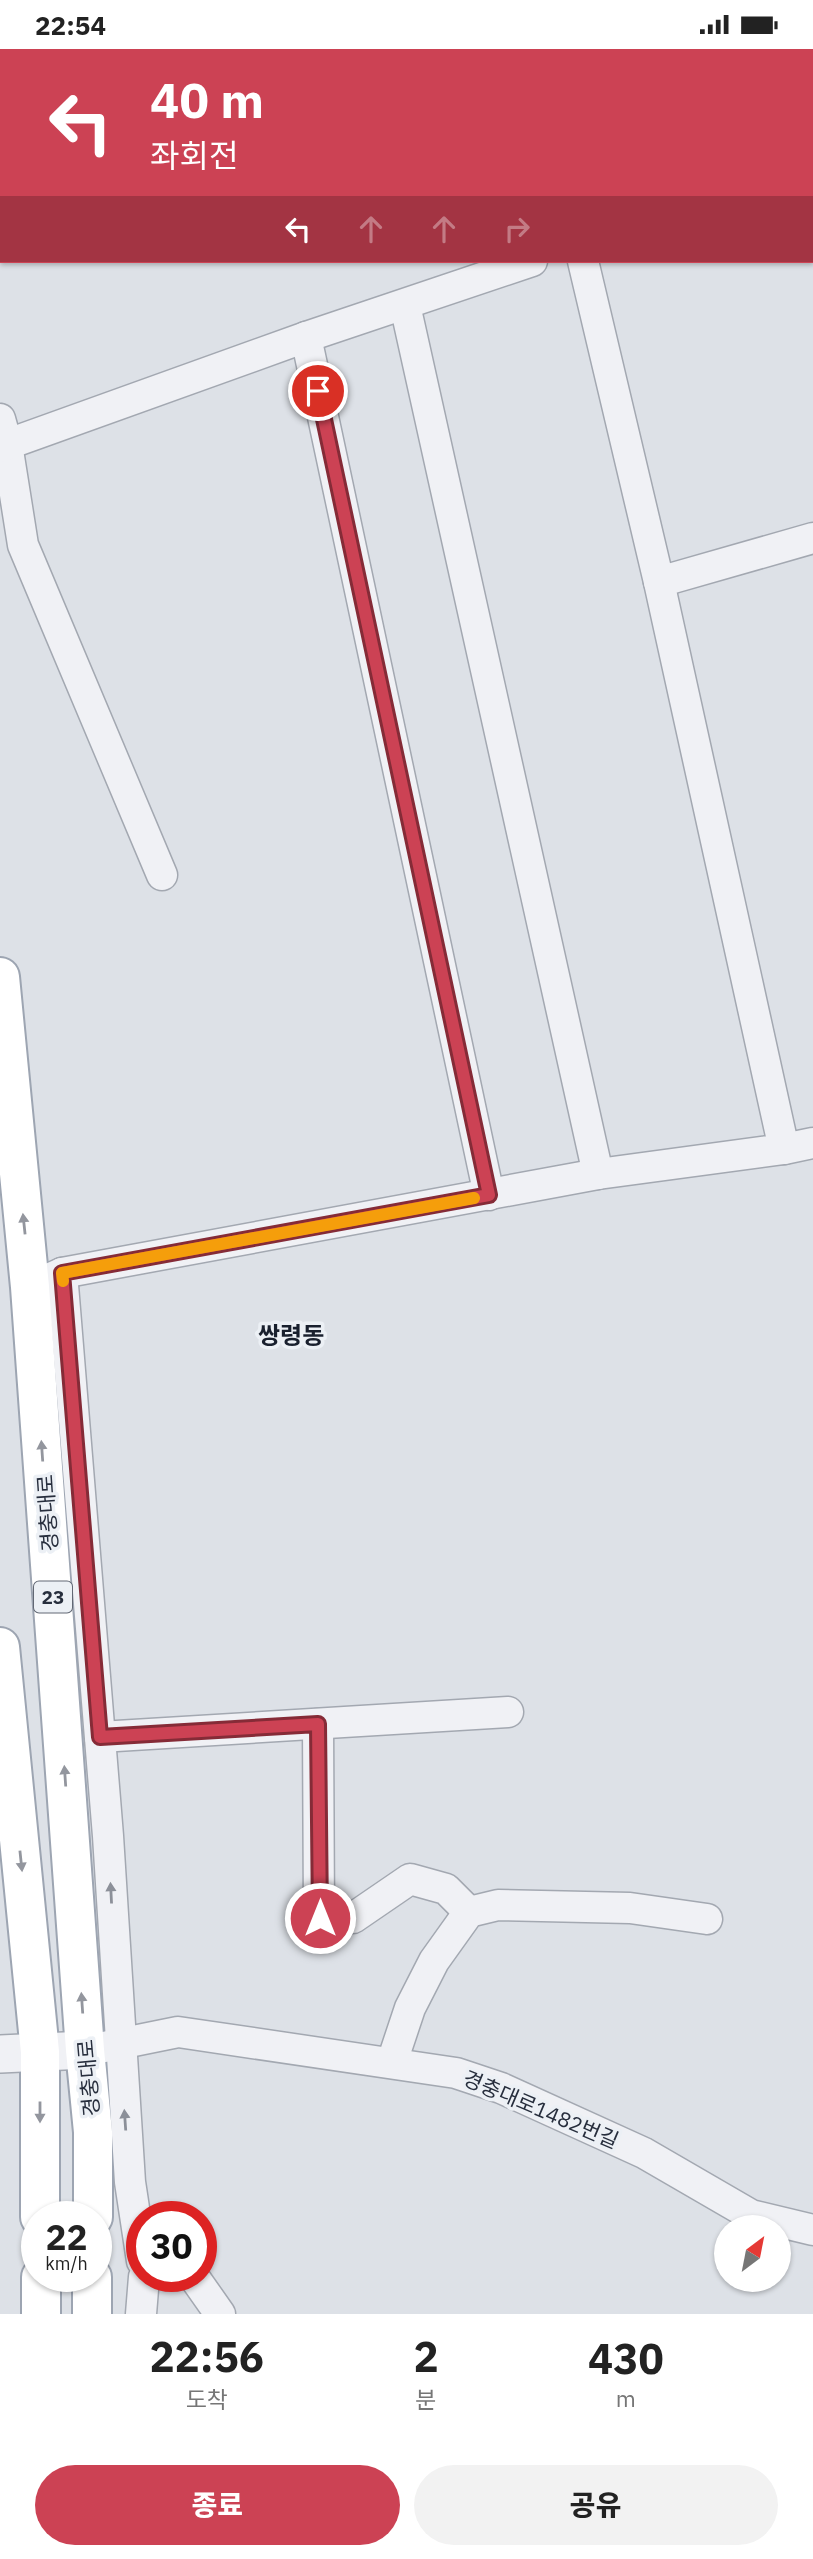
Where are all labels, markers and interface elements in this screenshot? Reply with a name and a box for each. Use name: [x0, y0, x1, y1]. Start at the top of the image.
text: 22:54: [35, 8, 106, 42]
text: 40 m: [150, 68, 264, 131]
icon: left: [35, 77, 126, 168]
text: 좌회전: [150, 134, 238, 176]
icon: left: [279, 210, 317, 248]
icon: ahead: [352, 210, 390, 248]
icon: ahead: [425, 210, 463, 248]
icon: right: [498, 210, 536, 248]
pin: [288, 361, 348, 421]
icon: arrive: [299, 372, 337, 410]
one-way arrow: [18, 1213, 29, 1235]
district label: 쌍령동: [258, 1319, 324, 1351]
one-way arrow: [36, 1440, 47, 1462]
street label: 경충대로: [30, 1473, 64, 1553]
road number: 23: [34, 1581, 72, 1613]
one-way arrow: [59, 1764, 70, 1786]
one-way arrow: [16, 1850, 27, 1872]
position arrow: [283, 1881, 357, 1955]
one-way arrow: [105, 1882, 116, 1904]
one-way arrow: [76, 1991, 87, 2013]
street label: 경충대로: [71, 2038, 105, 2118]
street label: 경충대로1482번길: [459, 2064, 623, 2154]
one-way arrow: [34, 2102, 46, 2124]
one-way arrow: [119, 2109, 130, 2131]
speed limit sign: 30: [126, 2201, 217, 2292]
text: 22: [45, 2214, 88, 2260]
north arrow: [714, 2215, 791, 2293]
map controls: [714, 2215, 791, 2292]
text: km/h: [45, 2252, 88, 2275]
text: 22:56: [149, 2329, 264, 2384]
text: 2: [413, 2329, 439, 2384]
text: 430: [588, 2331, 664, 2386]
text: m: [616, 2383, 636, 2413]
text: 도착: [186, 2384, 228, 2414]
text: 분: [415, 2384, 437, 2414]
button: 종료: [35, 2465, 400, 2545]
button: 공유: [414, 2465, 778, 2545]

